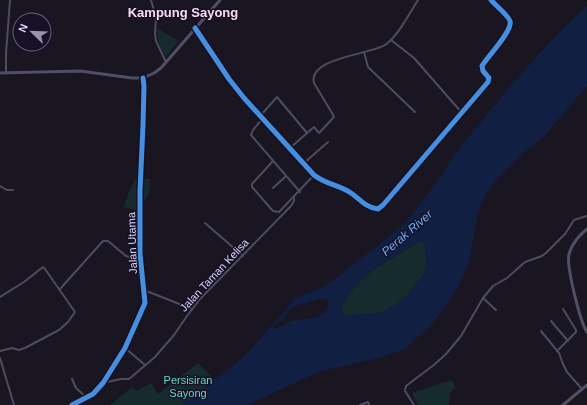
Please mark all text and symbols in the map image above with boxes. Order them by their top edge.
district label: Kampung Sayong [128,5,238,20]
north arrow [12,12,52,52]
text: N [16,22,30,34]
water label: Perak River [379,206,436,259]
street label: Jalan Utama [125,211,139,274]
street label: Jalan Taman Kelisa [177,235,251,314]
park label: Persisiran Sayong [164,374,212,399]

